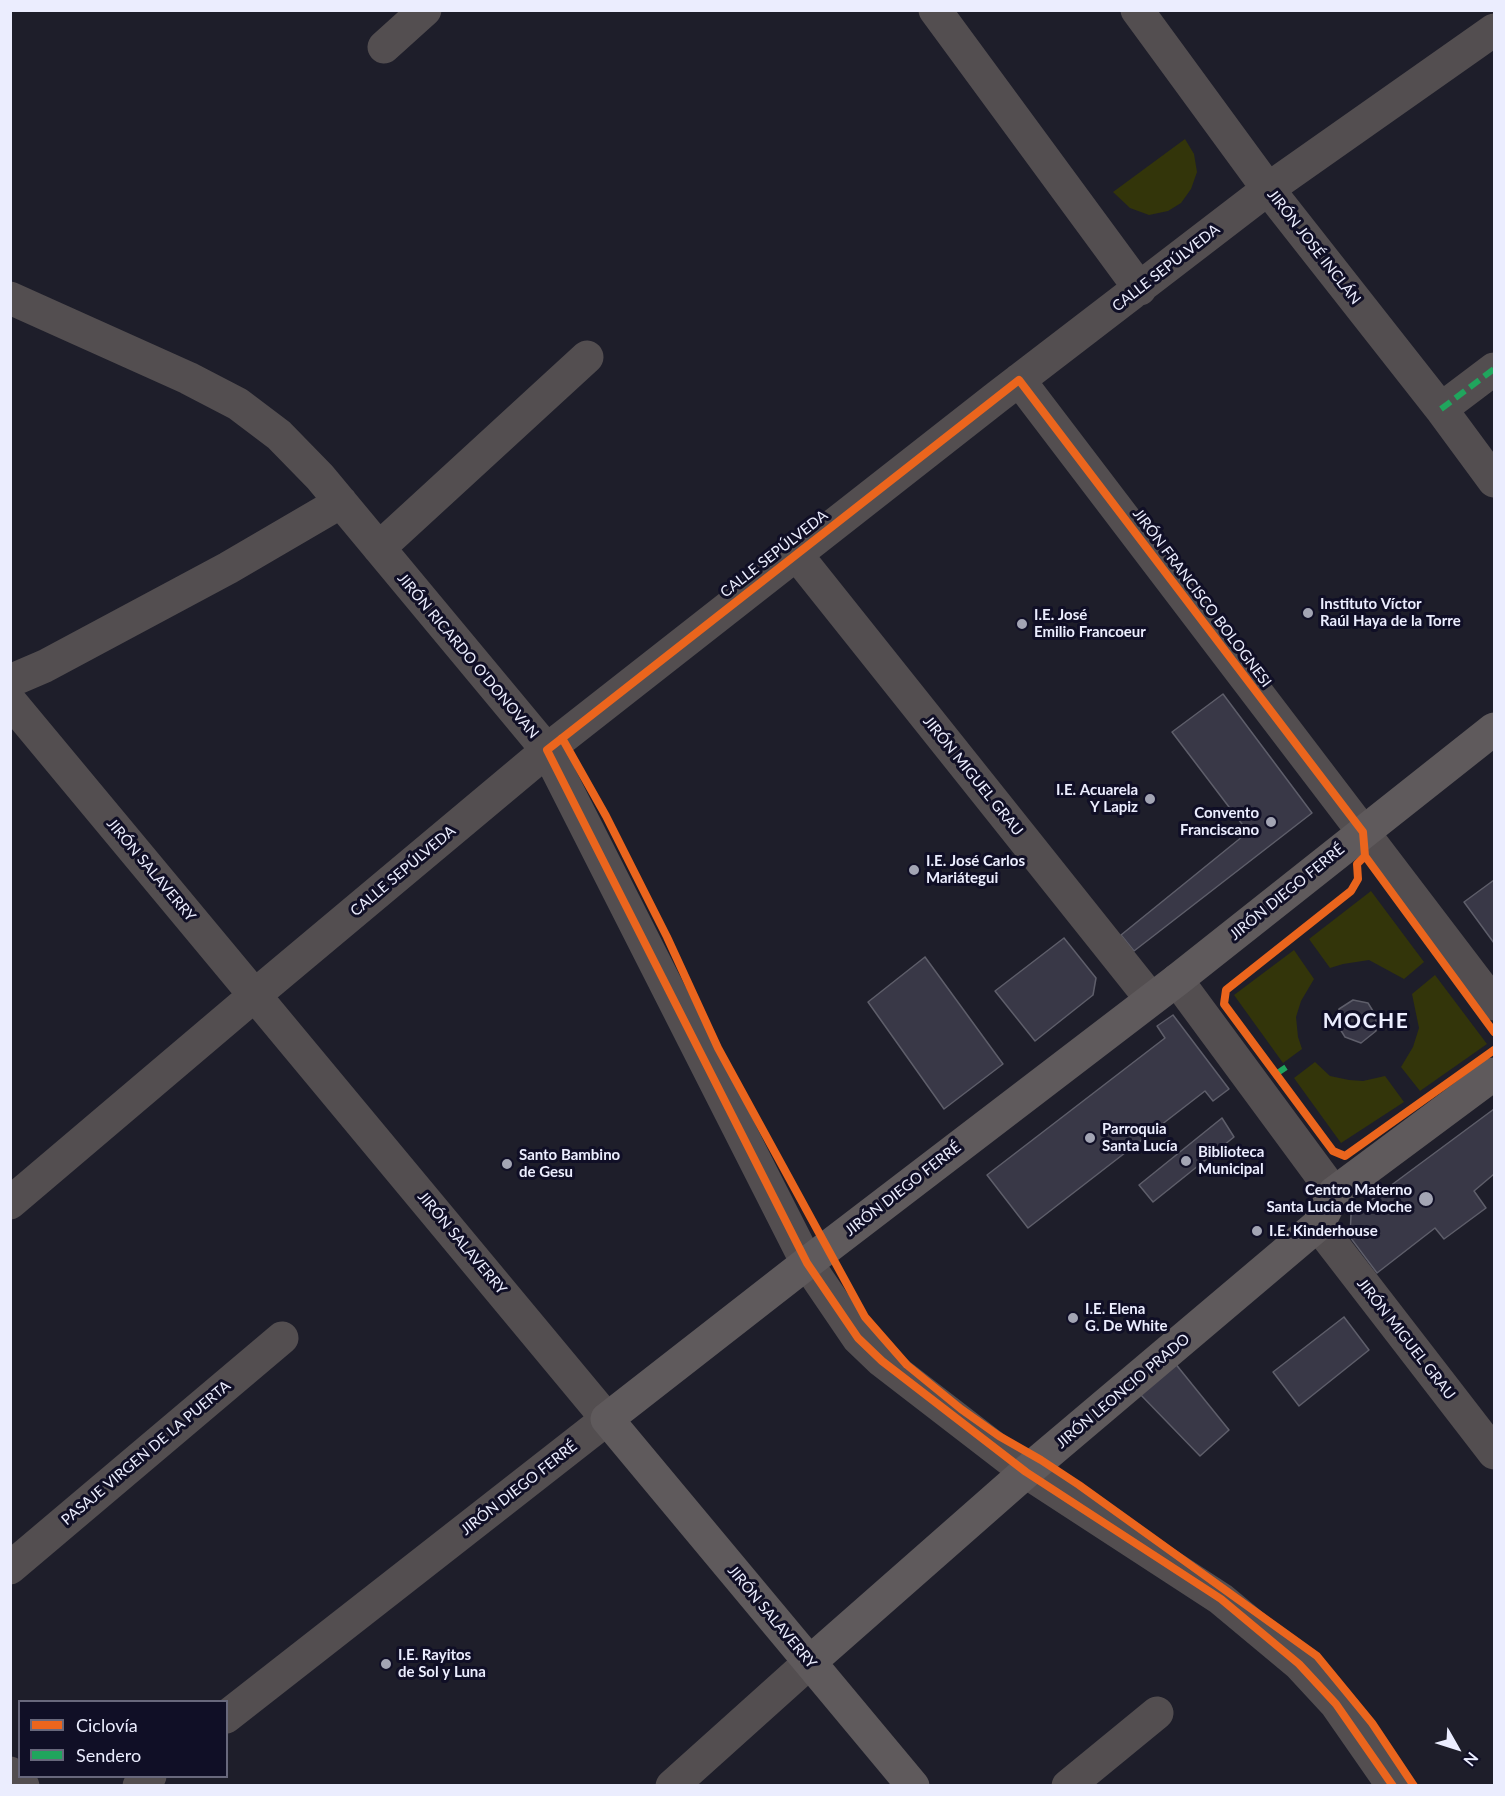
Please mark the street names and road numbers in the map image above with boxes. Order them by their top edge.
street label: JIRÓN JOSÉ INCLÁN [1263,186,1365,308]
street label: CALLE SEPÚLVEDA [1109,220,1223,316]
street label: JIRÓN FRANCISCO BOLOGNESI [1129,505,1275,691]
street label: CALLE SEPÚLVEDA [717,506,831,602]
street label: JIRÓN RICARDO O'DONOVAN [394,570,542,742]
street label: JIRÓN MIGUEL GRAU [919,713,1027,839]
street label: JIRÓN SALAVERRY [103,815,199,925]
street label: CALLE SEPÚLVEDA [347,822,459,920]
street label: JIRÓN DIEGO FERRÉ [1226,840,1348,944]
street label: JIRÓN DIEGO FERRÉ [841,1138,965,1240]
street label: JIRÓN SALAVERRY [414,1188,510,1298]
street label: JIRÓN MIGUEL GRAU [1353,1275,1459,1403]
street label: JIRÓN LEONCIO PRADO [1053,1330,1193,1452]
street label: PASAJE VIRGEN DE LA PUERTA [58,1377,234,1529]
street label: JIRÓN DIEGO FERRÉ [457,1437,581,1539]
street label: JIRÓN SALAVERRY [724,1562,820,1672]

